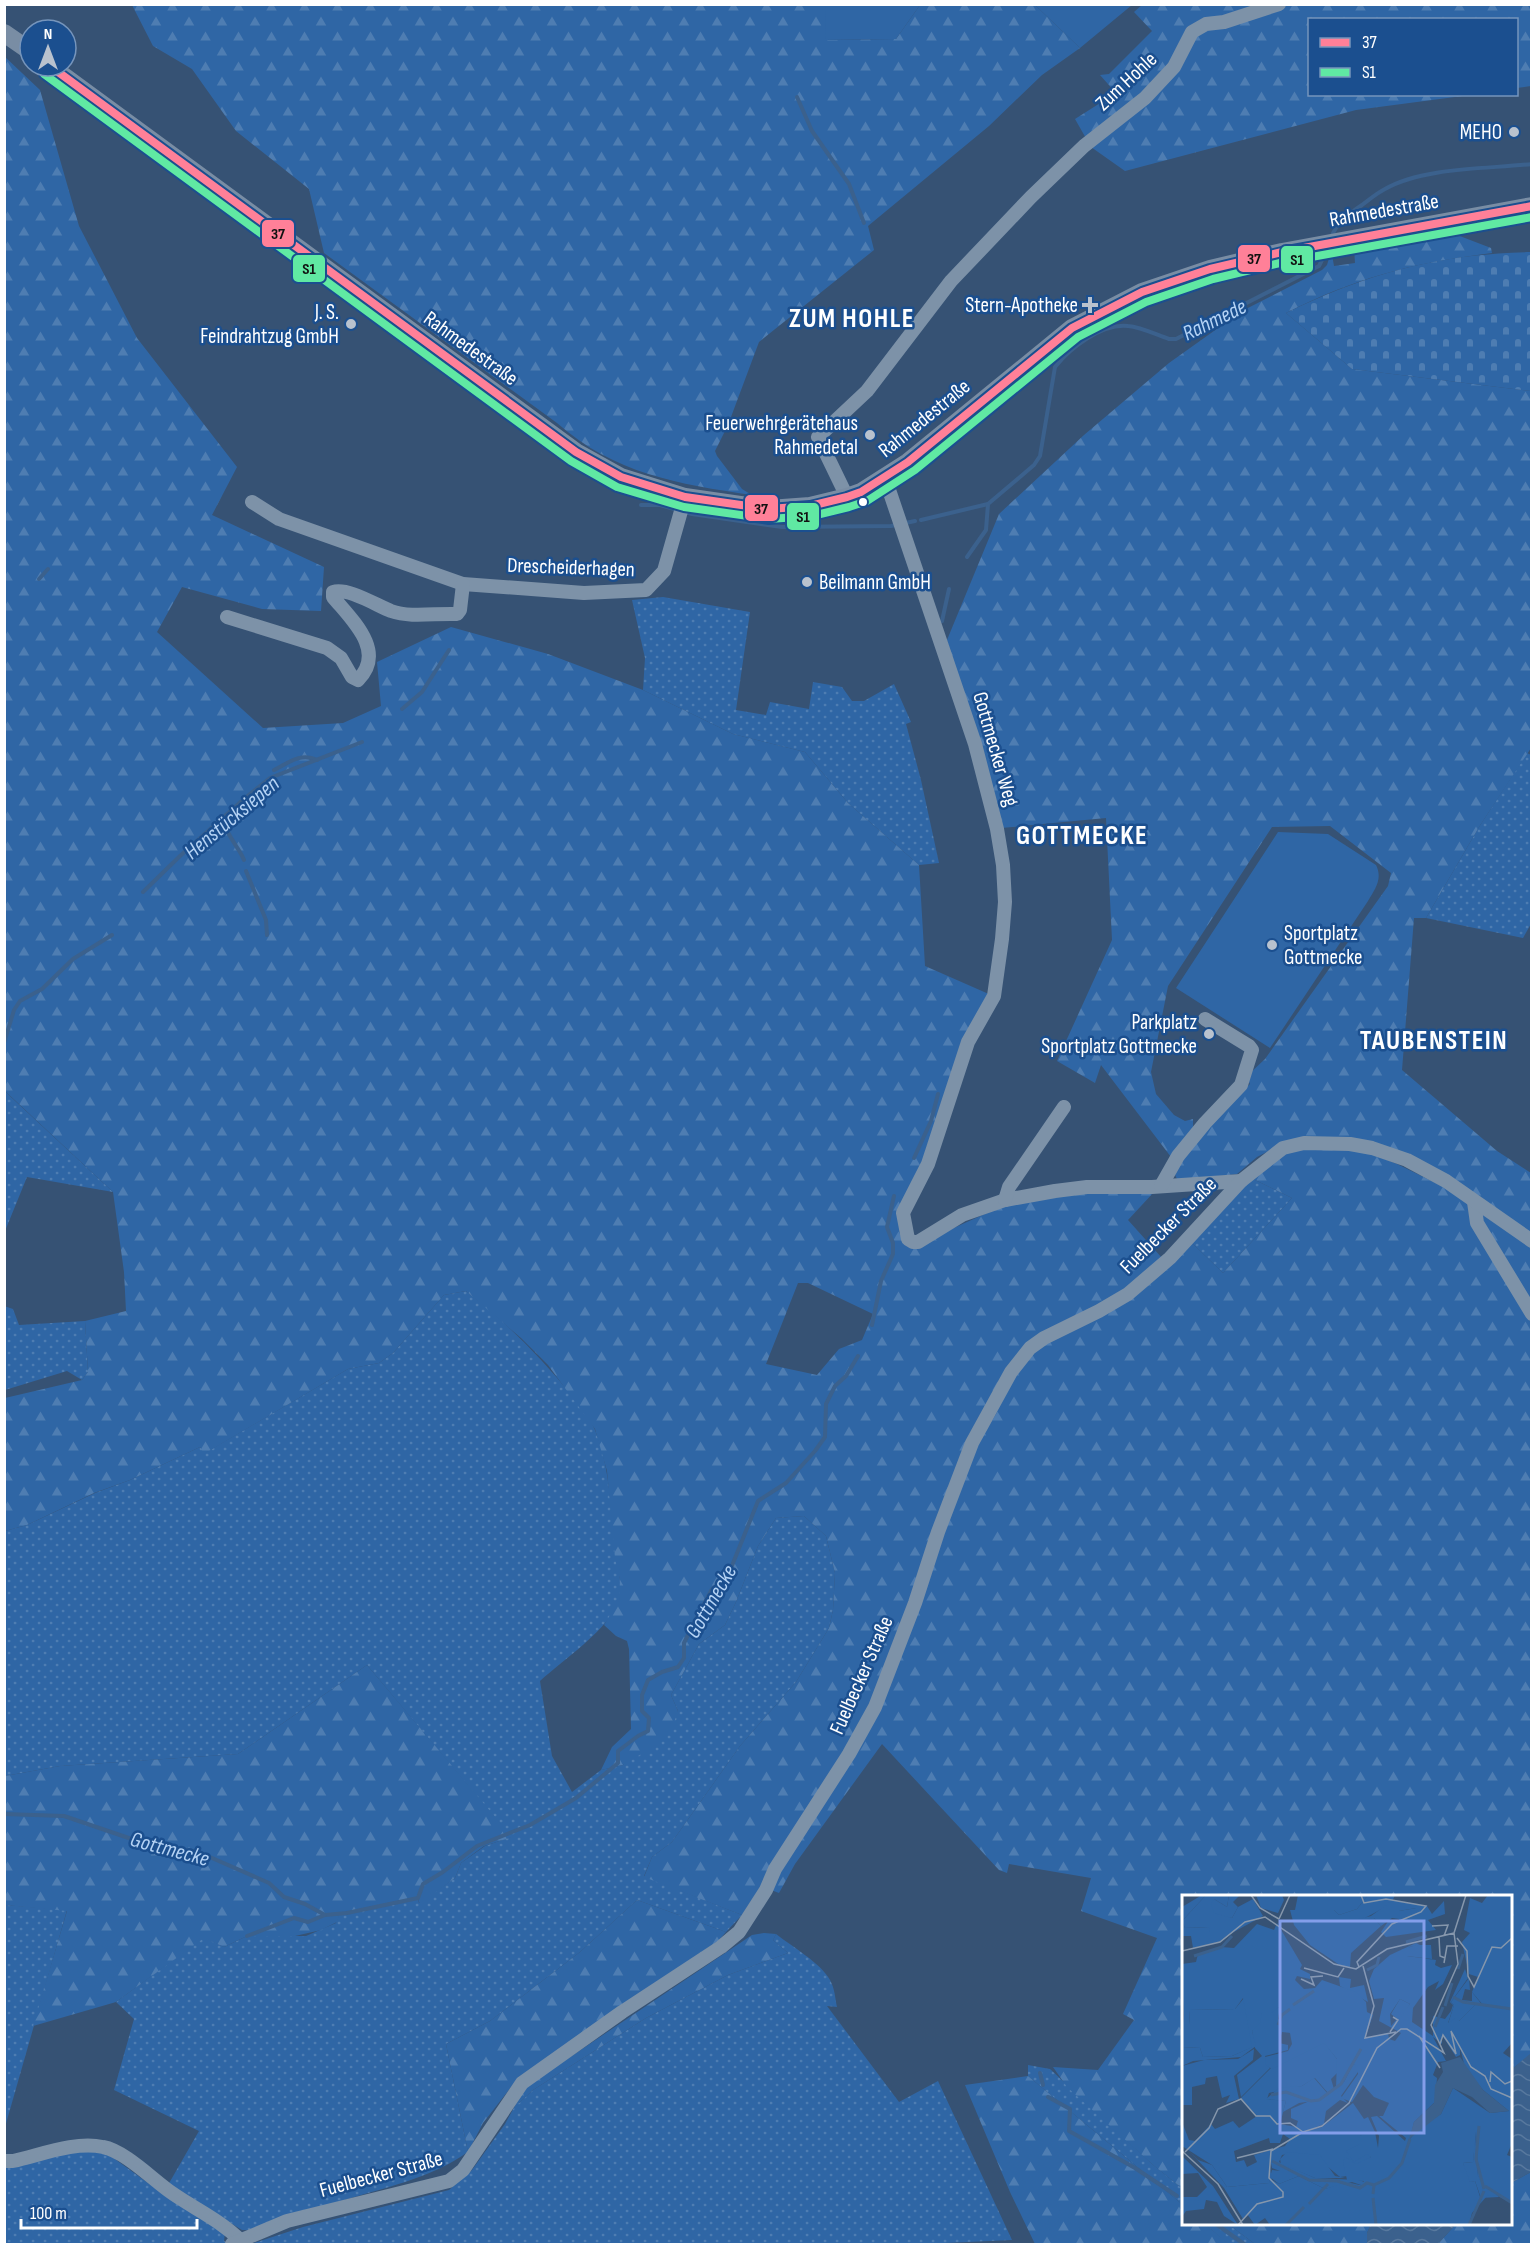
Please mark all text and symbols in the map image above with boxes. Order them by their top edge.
north arrow [18,18,78,78]
legend [1308,18,1518,96]
text: N [44,25,52,44]
text: 37 [1362,32,1378,53]
street label: Zum Hohle [1090,47,1162,116]
text: S1 [1362,62,1377,83]
place label: MEHO [1460,120,1502,145]
marker: MEHO [1507,125,1521,139]
street label: Rahmedestraße [1327,189,1441,232]
line badge: 37 [261,219,295,248]
text: 37 [271,225,285,244]
line badge: 37 [1237,244,1271,273]
line badge: S1 [1280,245,1314,274]
text: 37 [1247,250,1261,269]
text: S1 [1290,251,1304,270]
line badge: S1 [292,254,326,283]
text: S1 [302,260,316,279]
place label: Stern-Apotheke [965,293,1078,318]
water label: Rahmede [1178,293,1251,347]
marker: Stern-Apotheke [1083,298,1097,312]
place label: J. S. Feindrahtzug GmbH [200,300,339,349]
district label: ZUM HOHLE [789,303,915,335]
street label: Rahmedestraße [419,306,523,391]
marker: J. S. Feindrahtzug GmbH [344,317,358,331]
street label: Rahmedestraße [873,374,975,463]
place label: Feuerwehrgerätehaus Rahmedetal [705,411,858,460]
marker: Feuerwehrgerätehaus Rahmedetal [863,428,877,442]
line badge: 37 [744,494,779,522]
unlabelled marker [857,496,869,508]
text: 37 [754,500,768,519]
line badge: S1 [786,502,820,531]
text: S1 [796,508,810,527]
street label: Drescheiderhagen [507,553,635,582]
place label: Beilmann GmbH [819,570,931,595]
marker: Beilmann GmbH [800,575,814,589]
street label: Gottmecker Weg [967,689,1024,809]
water label: Henstücksiepen [179,771,285,866]
district label: GOTTMECKE [1016,820,1148,852]
place label: Sportplatz Gottmecke [1284,921,1362,970]
marker: Sportplatz Gottmecke [1265,938,1279,952]
place label: Parkplatz Sportplatz Gottmecke [1041,1010,1197,1059]
district label: TAUBENSTEIN [1360,1025,1508,1057]
marker: Parkplatz Sportplatz Gottmecke [1202,1027,1216,1041]
street label: Fuelbecker Straße [1115,1172,1222,1279]
water label: Gottmecke [680,1560,743,1643]
street label: Fuelbecker Straße [824,1612,899,1738]
water label: Gottmecke [127,1826,212,1873]
inset map [1182,1895,1512,2225]
street label: Fuelbecker Straße [317,2146,445,2203]
scale bar [21,2192,196,2230]
text: 100 m [30,2203,67,2224]

